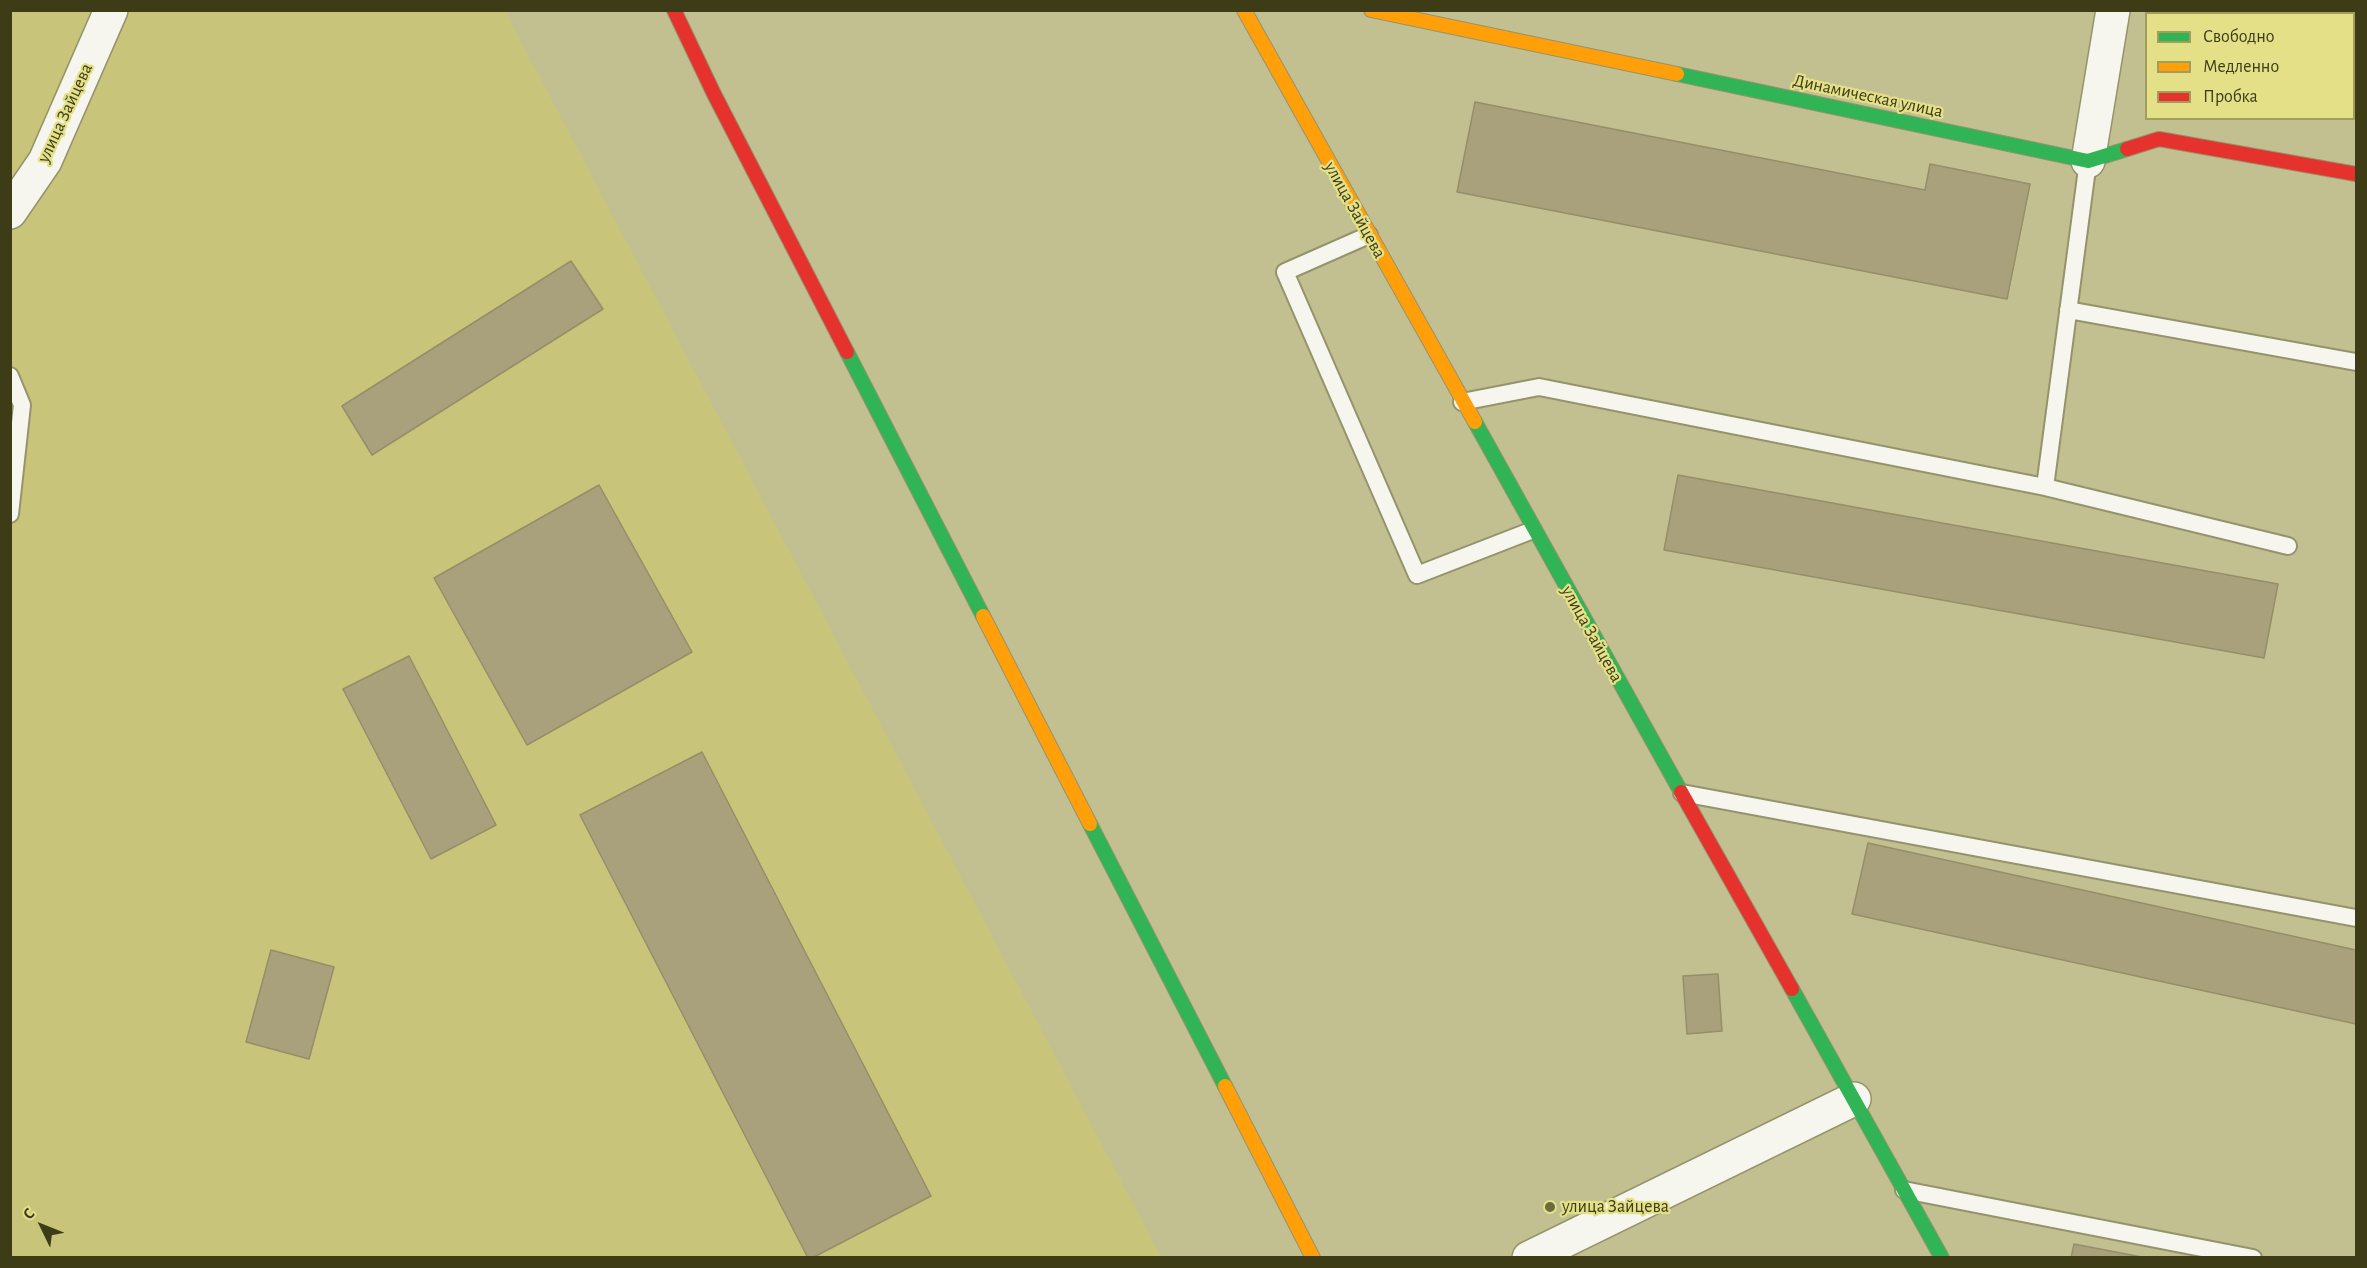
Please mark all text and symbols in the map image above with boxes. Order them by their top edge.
legend [2145,12,2355,120]
text: Свободно [2203,28,2275,46]
text: Медленно [2203,58,2279,76]
street label: улица Зайцева [33,60,97,166]
street label: Динамическая улица [1791,70,1945,122]
text: Пробка [2203,88,2258,106]
street label: улица Зайцева [1320,158,1390,262]
street label: улица Зайцева [1557,582,1627,686]
north arrow [12,1196,72,1256]
place label: улица Зайцева [1562,1196,1669,1218]
marker: улица Зайцева [1543,1200,1557,1214]
text: С [20,1205,38,1222]

